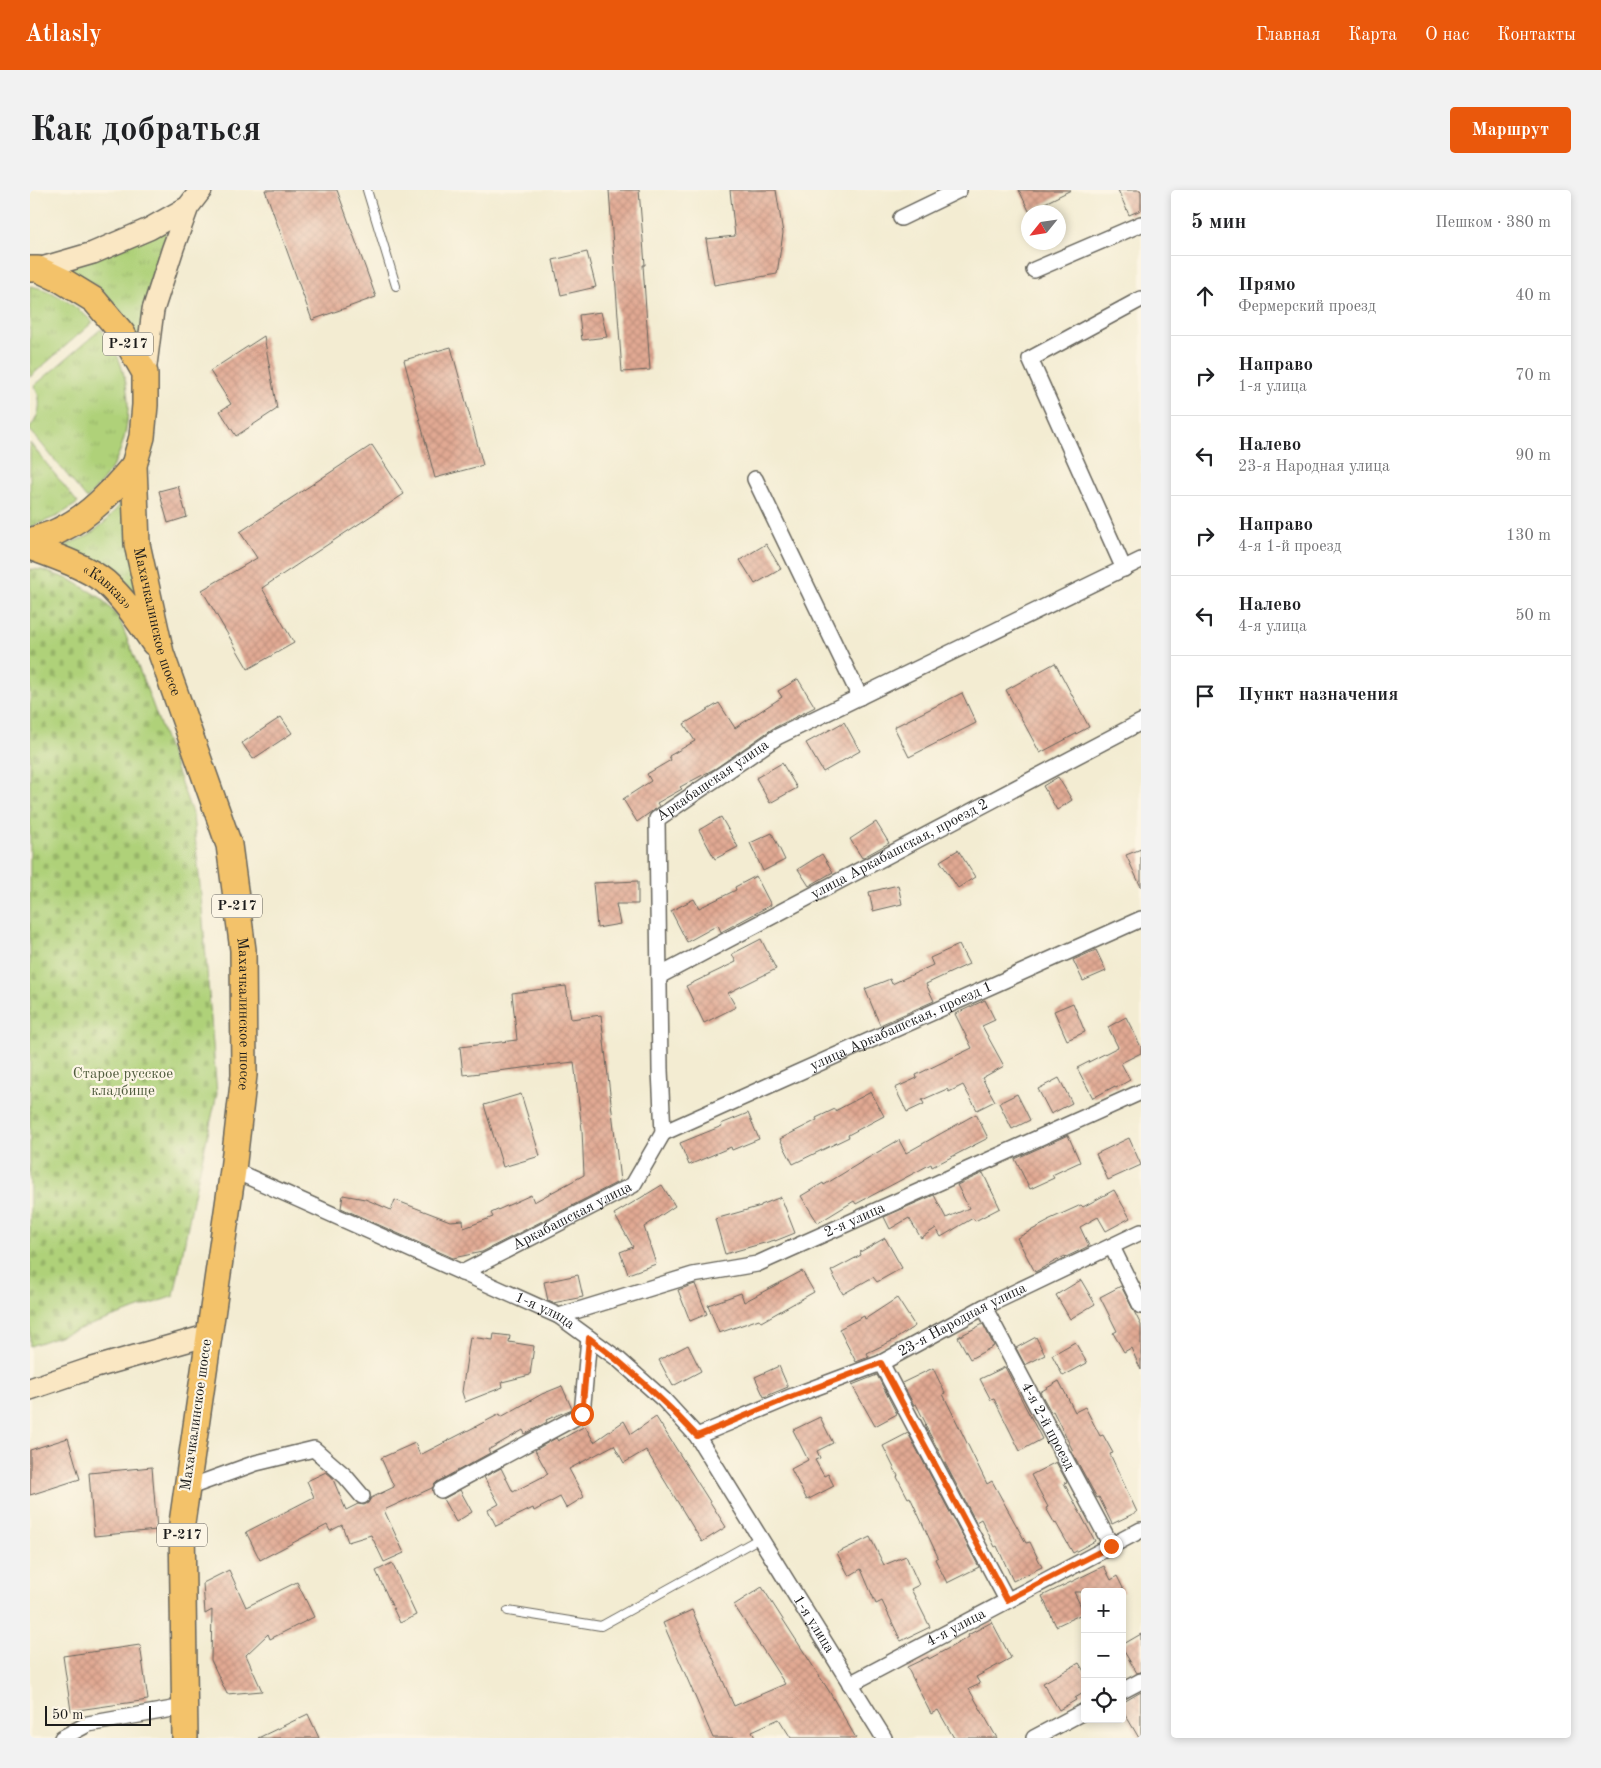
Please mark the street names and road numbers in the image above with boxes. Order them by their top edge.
road number: Р-217 [103,332,153,356]
street label: Махачкалинское шоссе [130,546,183,698]
street label: «Кавказ» [80,562,135,613]
street label: Аркабашская улица [654,737,772,824]
street label: улица Аркабашская, проезд 2 [809,796,991,902]
road number: Р-217 [212,894,262,918]
street label: Махачкалинское шоссе [234,937,252,1091]
street label: улица Аркабашская, проезд 1 [808,979,995,1074]
street label: Аркабашская улица [510,1179,635,1253]
street label: 2-я улица [822,1200,888,1240]
street label: 23-я Народная улица [896,1280,1029,1360]
street label: 1-я улица [513,1290,578,1333]
street label: Махачкалинское шоссе [179,1338,215,1492]
street label: 4-я 2-й проезд [1018,1380,1077,1473]
road number: Р-217 [157,1524,207,1546]
street label: 1-я улица [790,1593,837,1656]
street label: 4-я улица [924,1606,989,1650]

